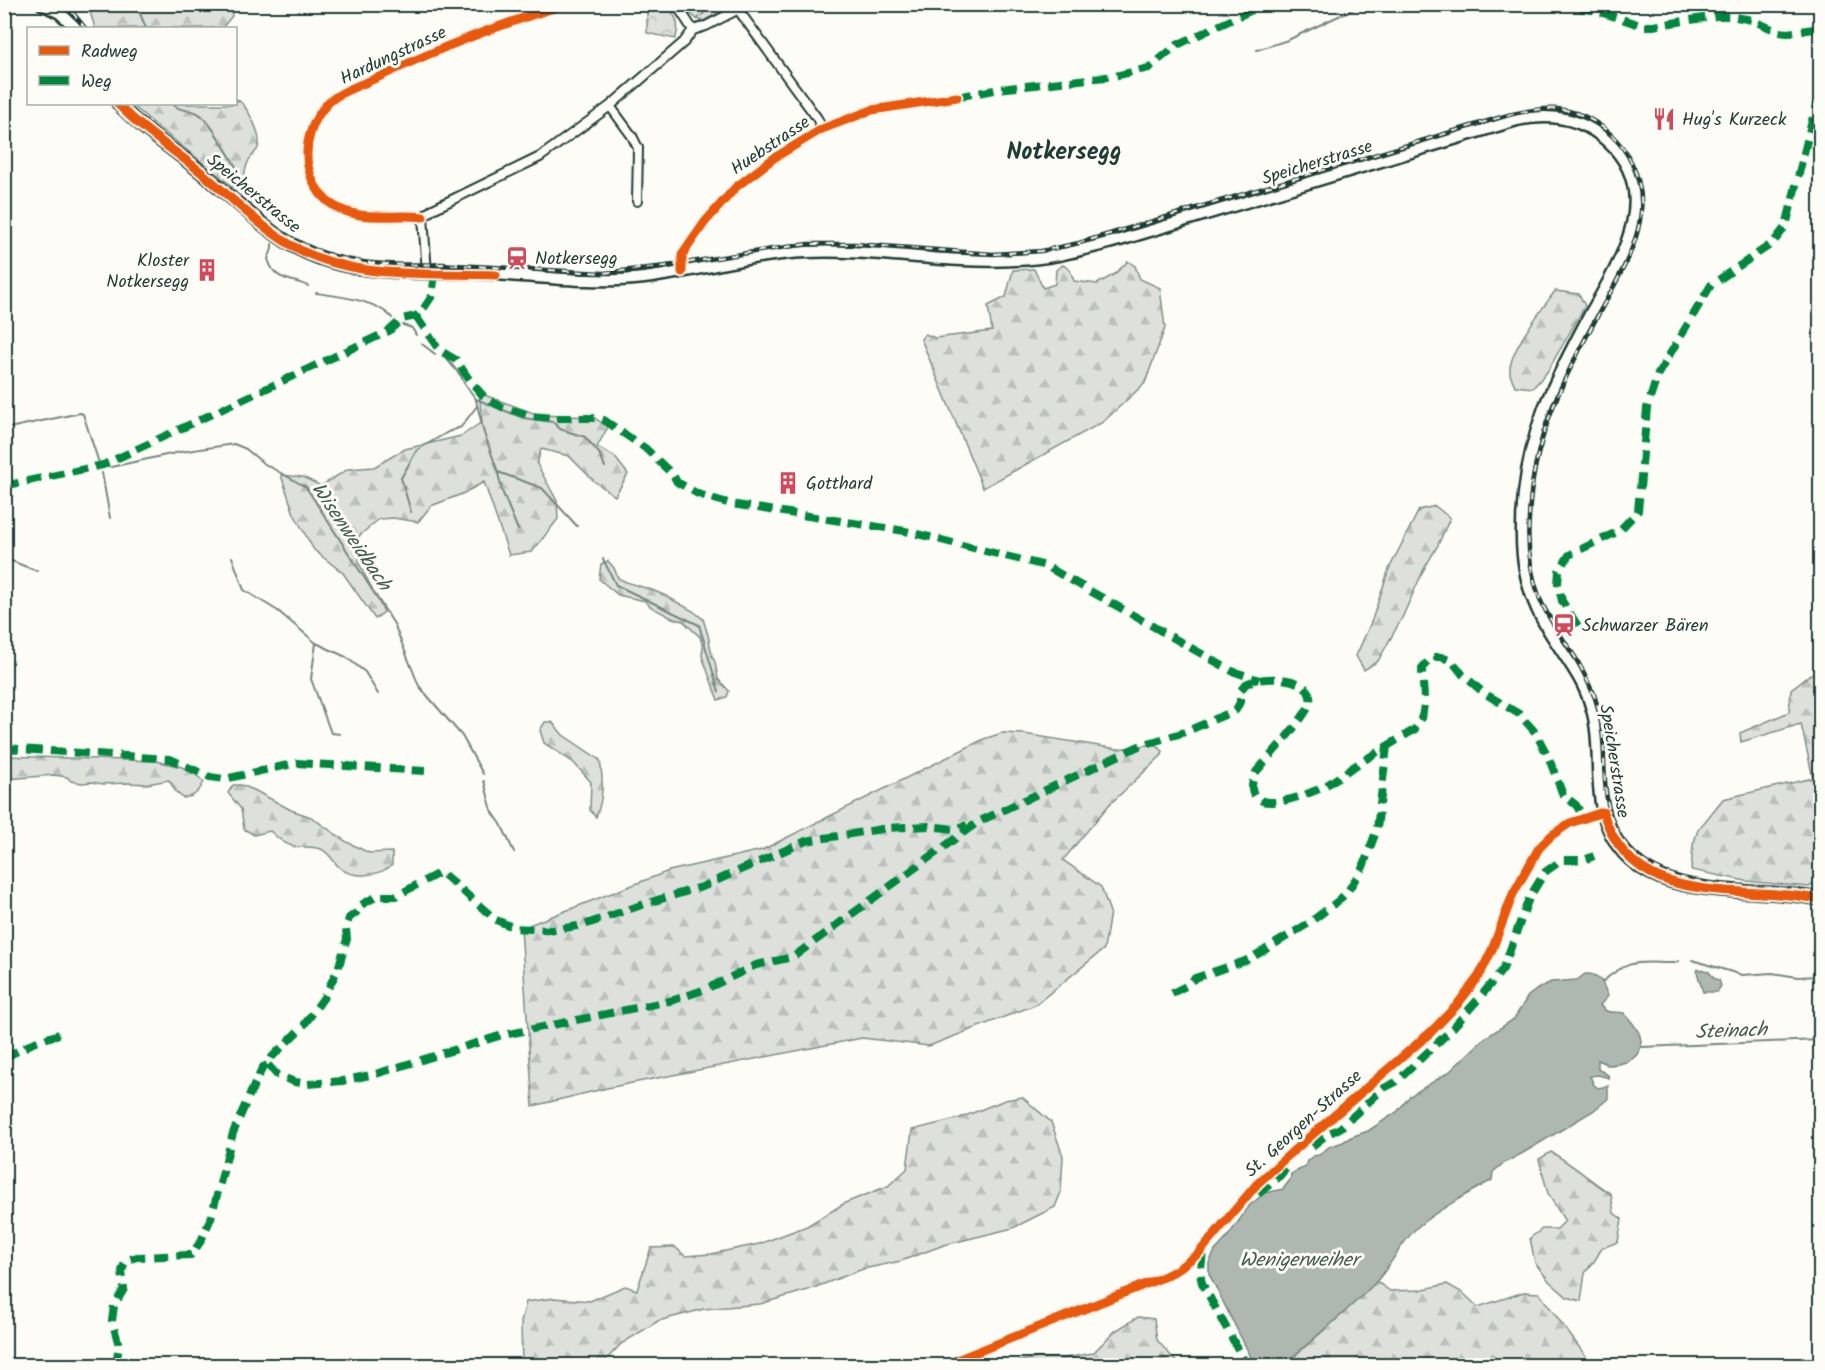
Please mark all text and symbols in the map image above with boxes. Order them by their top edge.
street label: Hardungstrasse [336,19,452,94]
legend [27,27,237,105]
text: Radweg [81,38,138,67]
text: Weg [81,68,112,97]
restaurant icon: Hug's Kurzeck [1651,106,1677,132]
place label: Hug's Kurzeck [1682,106,1787,135]
street label: Huebstrasse [725,109,817,184]
district label: Notkersegg [1006,133,1122,172]
street label: Speicherstrasse [1258,133,1377,194]
street label: Speicherstrasse [199,147,307,242]
station icon: Notkersegg [504,245,530,271]
place label: Notkersegg [535,245,618,274]
place label: Kloster Notkersegg [106,247,190,297]
building icon: Kloster Notkersegg [194,257,220,283]
building icon: Gotthard [775,470,801,496]
place label: Gotthard [806,470,873,499]
water label: Wisenweidbach [302,476,400,600]
station icon: Schwarzer Bären [1551,612,1577,638]
place label: Schwarzer Bären [1582,612,1709,641]
street label: Speicherstrasse [1590,702,1637,820]
water label: Steinach [1695,1015,1770,1049]
street label: St. Georgen-Strasse [1239,1063,1369,1185]
water label: Wenigerweiher [1240,1245,1363,1277]

